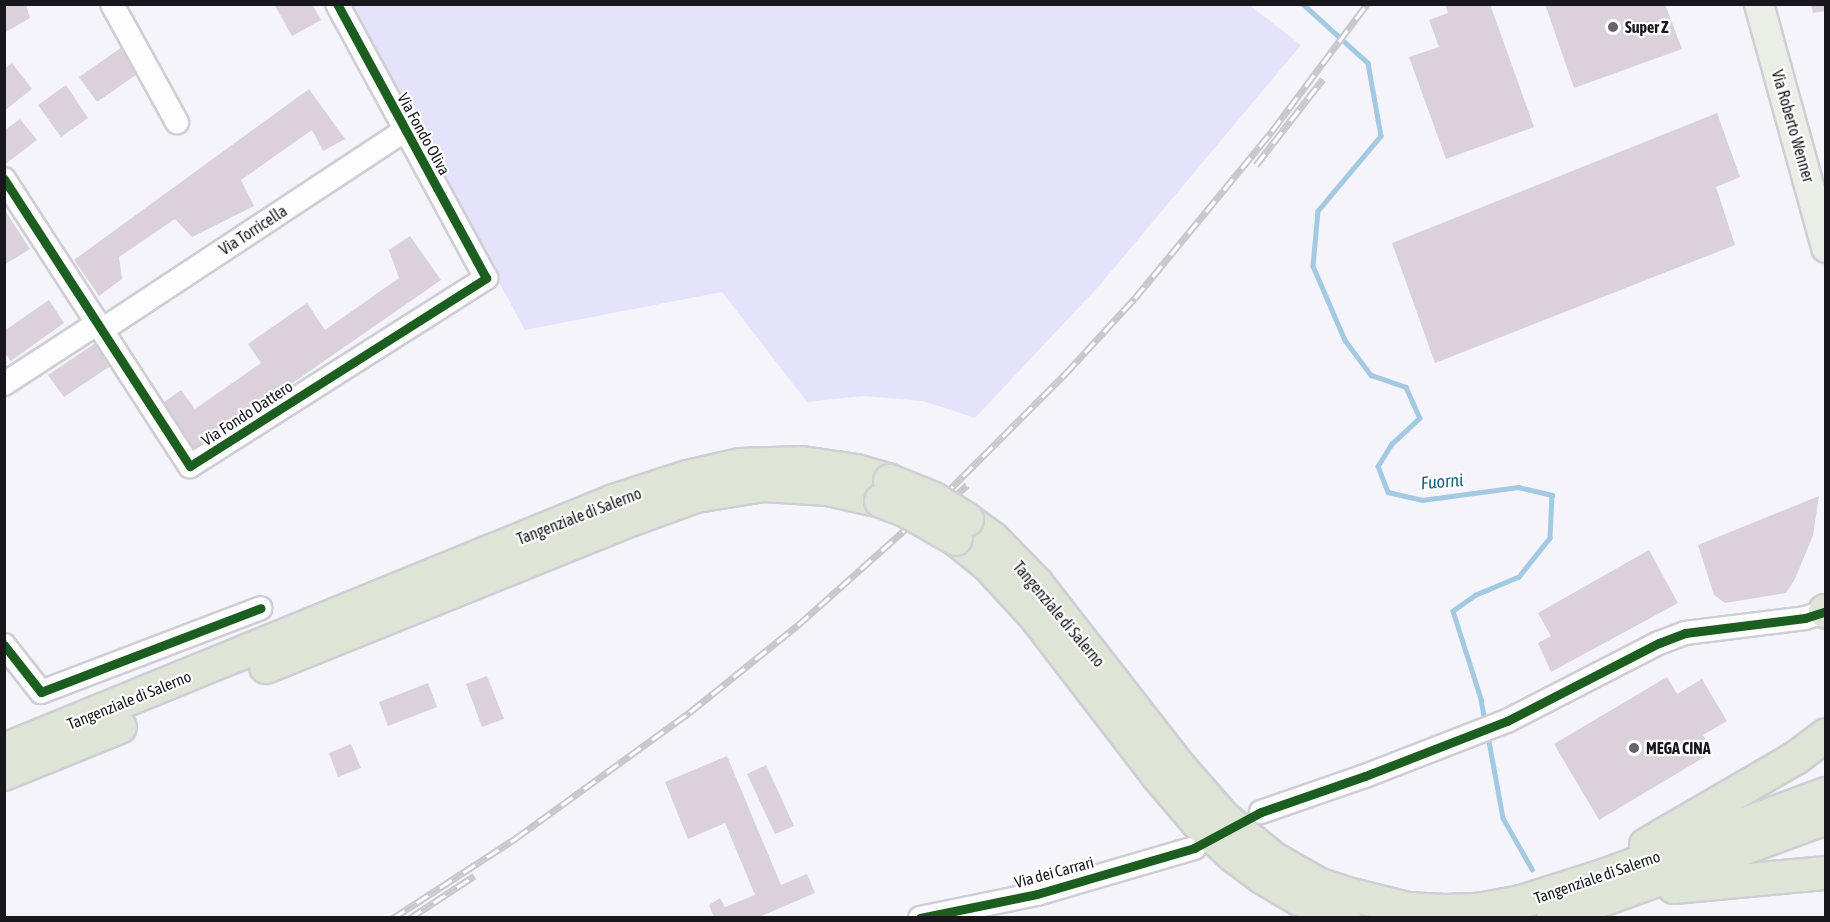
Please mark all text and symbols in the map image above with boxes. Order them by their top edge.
place label: Super Z [1625,17,1668,37]
marker: Super Z [1606,20,1620,34]
street label: Via Roberto Wenner [1768,68,1818,184]
street label: Via Fondo Oliva [394,90,454,178]
street label: Via Torricella [215,201,291,259]
street label: Via Fondo Dattero [198,376,296,450]
water label: Fuorni [1420,469,1464,495]
street label: Tangenziale di Salerno [514,483,644,549]
street label: Tangenziale di Salerno [1009,557,1109,671]
street label: Tangenziale di Salerno [64,666,194,734]
place label: MEGA CINA [1646,738,1711,758]
marker: MEGA CINA [1627,741,1641,755]
street label: Tangenziale di Salerno [1531,846,1663,908]
street label: Via dei Carrari [1012,852,1096,892]

